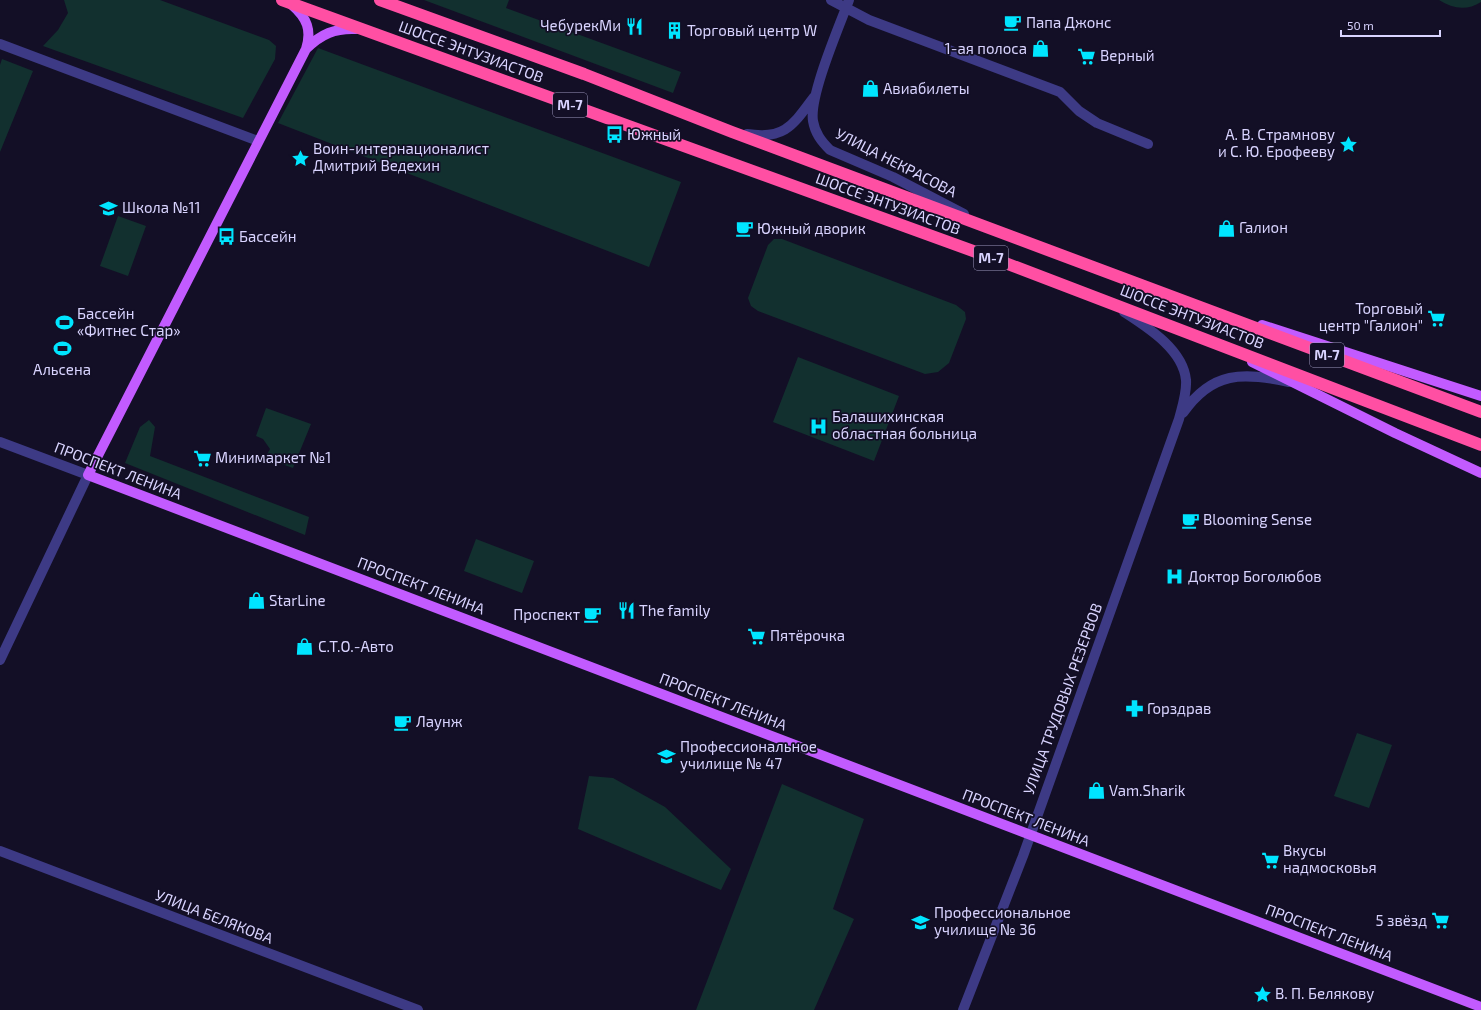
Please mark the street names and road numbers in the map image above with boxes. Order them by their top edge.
street label: ШОССЕ ЭНТУЗИАСТОВ [397,16,546,86]
road number: М-7 [553,93,587,117]
street label: УЛИЦА НЕКРАСОВА [833,124,961,201]
street label: ШОССЕ ЭНТУЗИАСТОВ [814,168,963,238]
road number: М-7 [974,246,1008,270]
street label: ШОССЕ ЭНТУЗИАСТОВ [1118,280,1267,352]
road number: М-7 [1310,343,1344,367]
street label: ПРОСПЕКТ ЛЕНИНА [52,437,185,503]
street label: ПРОСПЕКТ ЛЕНИНА [355,552,488,618]
street label: УЛИЦА ТРУДОВЫХ РЕЗЕРВОВ [1019,600,1105,797]
street label: ПРОСПЕКТ ЛЕНИНА [657,668,790,734]
street label: ПРОСПЕКТ ЛЕНИНА [960,784,1093,850]
street label: УЛИЦА БЕЛЯКОВА [153,885,276,947]
street label: ПРОСПЕКТ ЛЕНИНА [1263,899,1396,965]

